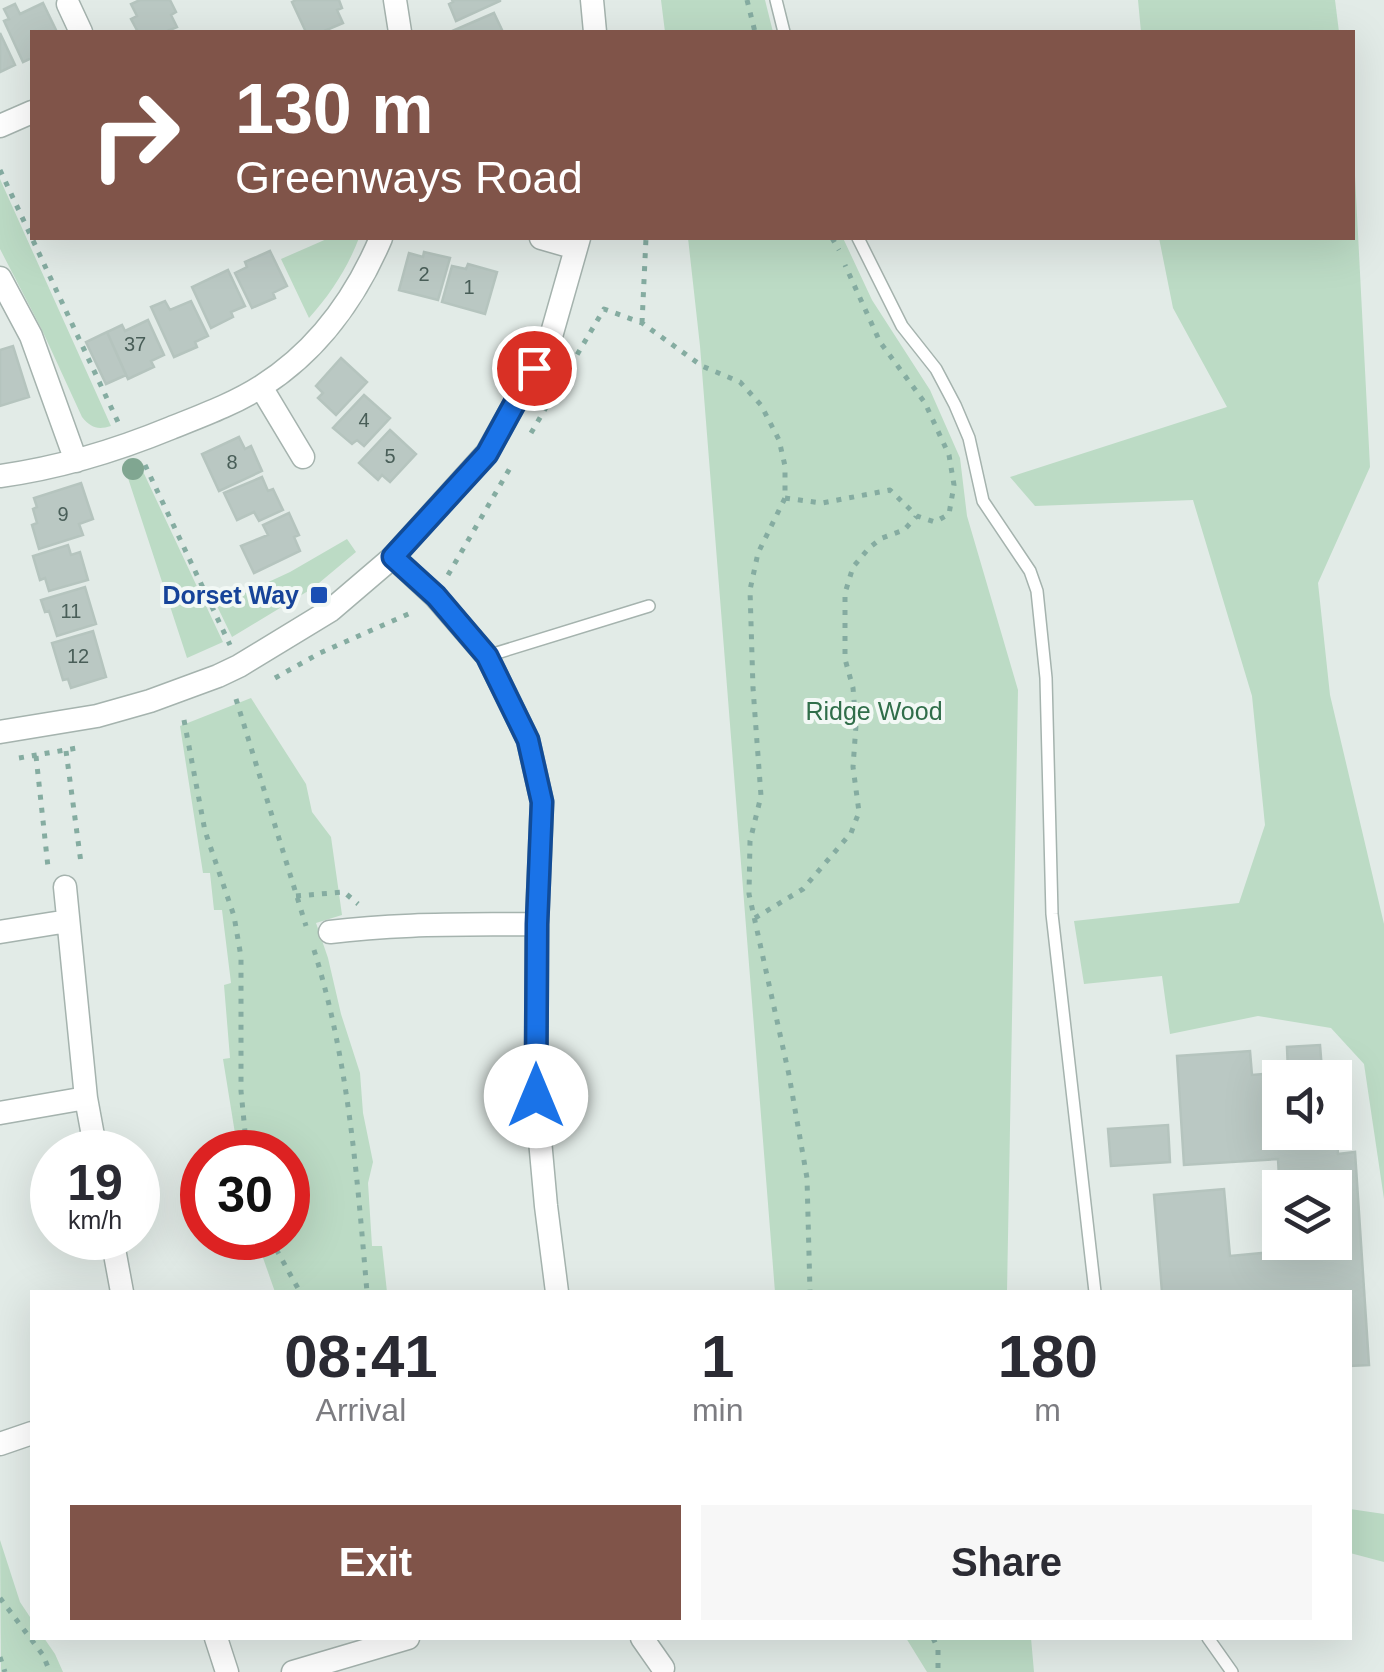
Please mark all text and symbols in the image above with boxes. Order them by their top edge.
icon: right [70,70,200,200]
text: 130 m [235,70,433,148]
text: Greenways Road [235,152,583,203]
house number: 2 [418,263,430,285]
house number: 1 [463,276,475,298]
pin [492,326,577,411]
house number: 37 [124,333,146,355]
icon: arrive [507,341,562,396]
house number: 4 [358,409,370,431]
house number: 5 [384,445,396,467]
house number: 8 [226,451,238,473]
house number: 9 [57,503,69,525]
place label: Dorset Way [162,581,299,609]
marker: Dorset Way [308,584,330,606]
house number: 11 [61,600,81,622]
house number: 12 [67,645,89,667]
park label: Ridge Wood [805,697,943,725]
position arrow [484,1044,588,1148]
map controls [1262,1060,1352,1260]
button: sound [1262,1060,1352,1150]
speed limit sign: 30 [180,1130,310,1260]
text: 19 [67,1155,123,1211]
button: layers [1262,1170,1352,1260]
text: km/h [68,1206,122,1234]
text: 08:41 [284,1323,438,1390]
text: 1 [701,1323,734,1390]
text: 180 [998,1323,1098,1390]
text: Arrival [316,1392,406,1428]
text: min [692,1392,743,1428]
text: m [1034,1392,1061,1428]
button: Exit [70,1505,681,1620]
button: Share [701,1505,1312,1620]

